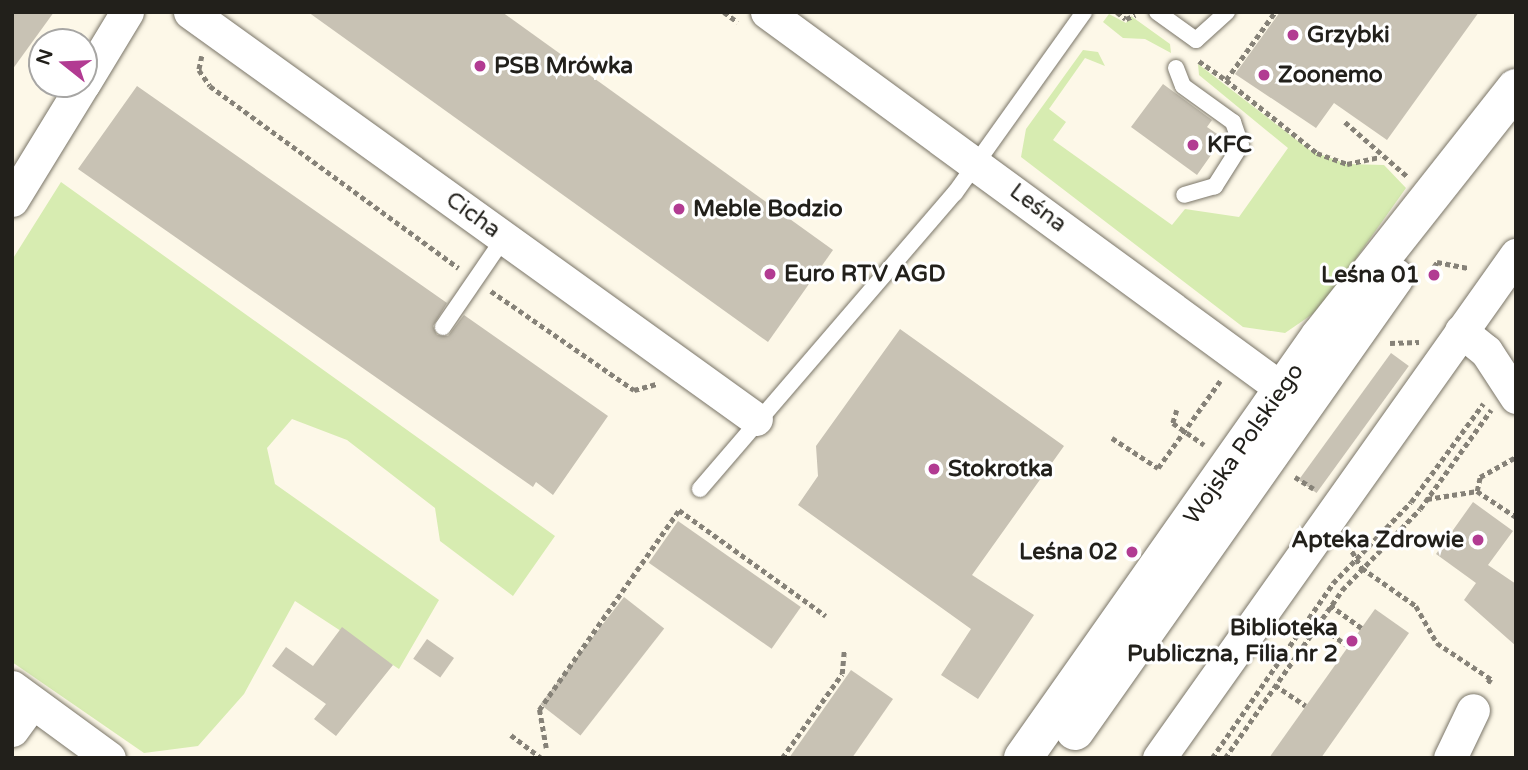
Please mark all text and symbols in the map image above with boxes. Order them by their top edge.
place label: Grzybki [1307,21,1390,49]
marker: Grzybki [1285,27,1301,43]
north arrow [28,28,98,98]
text: N [32,46,58,68]
place label: PSB Mrówka [494,52,633,80]
marker: PSB Mrówka [472,58,488,74]
place label: Zoonemo [1278,61,1383,89]
marker: Zoonemo [1256,67,1272,83]
place label: KFC [1207,131,1252,159]
marker: KFC [1185,137,1201,153]
street label: Leśna [1004,178,1072,238]
street label: Cicha [440,186,506,244]
place label: Meble Bodzio [693,195,843,223]
marker: Meble Bodzio [671,201,687,217]
place label: Euro RTV AGD [784,260,946,288]
place label: Leśna 01 [1321,261,1420,289]
marker: Euro RTV AGD [762,266,778,282]
marker: Leśna 01 [1426,267,1442,283]
street label: Wojska Polskiego [1178,358,1310,530]
place label: Stokrotka [948,455,1053,483]
marker: Stokrotka [926,461,942,477]
place label: Apteka Zdrowie [1291,526,1464,554]
marker: Apteka Zdrowie [1470,532,1486,548]
place label: Leśna 02 [1019,538,1118,566]
marker: Leśna 02 [1124,544,1140,560]
place label: Biblioteka Publiczna, Filia nr 2 [1127,614,1338,668]
marker: Biblioteka Publiczna, Filia nr 2 [1344,633,1360,649]

